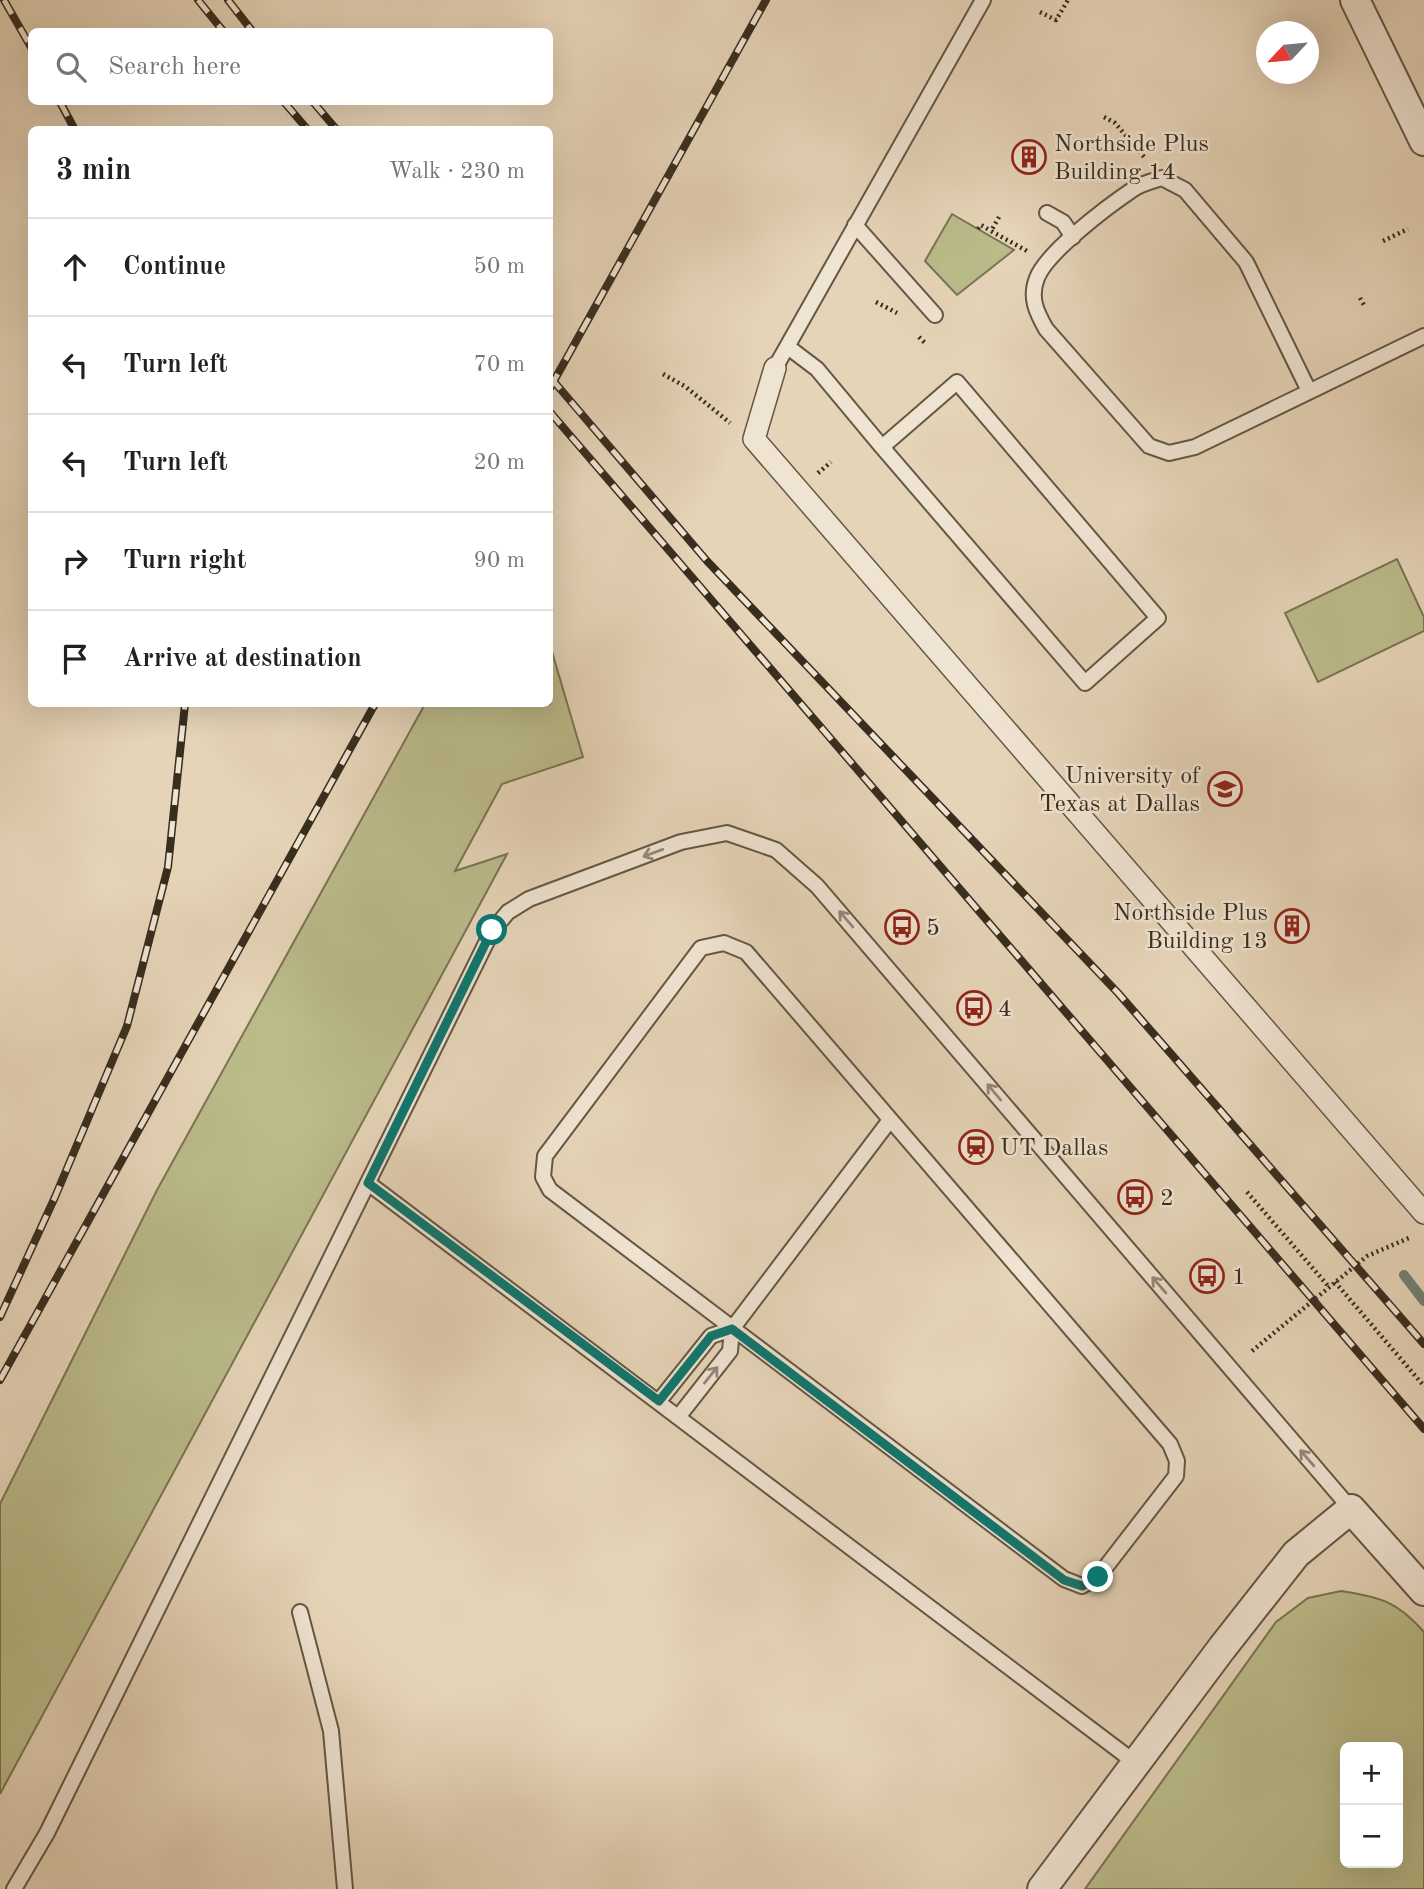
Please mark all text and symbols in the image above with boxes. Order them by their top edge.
north arrow [1256,21,1319,84]
search box [28,28,553,105]
icon: search [52,48,90,86]
text: Search here [108,54,241,80]
place label: Northside Plus Building 14 [1054,133,1209,185]
building icon: Northside Plus Building 14 [1010,138,1048,176]
text: 3 min [56,156,131,186]
text: Walk · 230 m [389,160,525,183]
icon: ahead [56,248,94,286]
text: Continue [123,254,226,280]
text: 50 m [474,255,525,278]
icon: left [56,346,94,384]
text: Turn left [123,352,228,378]
text: 70 m [474,353,525,376]
icon: left [56,444,94,482]
text: Turn left [123,450,228,476]
text: 20 m [474,451,525,474]
icon: right [56,542,94,580]
text: Turn right [123,548,246,574]
text: 90 m [474,549,525,572]
icon: arrive [56,640,94,678]
text: Arrive at destination [123,646,362,672]
place label: University of Texas at Dallas [1039,765,1201,817]
school or university icon: University of Texas at Dallas [1206,770,1244,808]
one-way arrow [643,847,665,860]
place label: Northside Plus Building 13 [1113,902,1268,954]
building icon: Northside Plus Building 13 [1273,907,1311,945]
bus stop icon: 5 [883,908,921,946]
one-way arrow [838,911,854,929]
route start [476,914,507,945]
place label: 5 [926,917,940,941]
bus stop icon: 4 [955,989,993,1027]
place label: 4 [998,998,1012,1022]
one-way arrow [986,1083,1002,1101]
station icon: UT Dallas [957,1128,995,1166]
place label: UT Dallas [1000,1137,1108,1161]
bus stop icon: 2 [1116,1178,1154,1216]
place label: 2 [1160,1187,1174,1211]
bus stop icon: 1 [1188,1257,1226,1295]
place label: 1 [1232,1266,1246,1290]
one-way arrow [1151,1276,1167,1294]
one-way arrow [703,1366,719,1384]
one-way arrow [1299,1449,1315,1467]
route end [1082,1561,1113,1592]
map controls [1340,1742,1403,1868]
button: + [1340,1742,1403,1805]
button: − [1340,1805,1403,1868]

